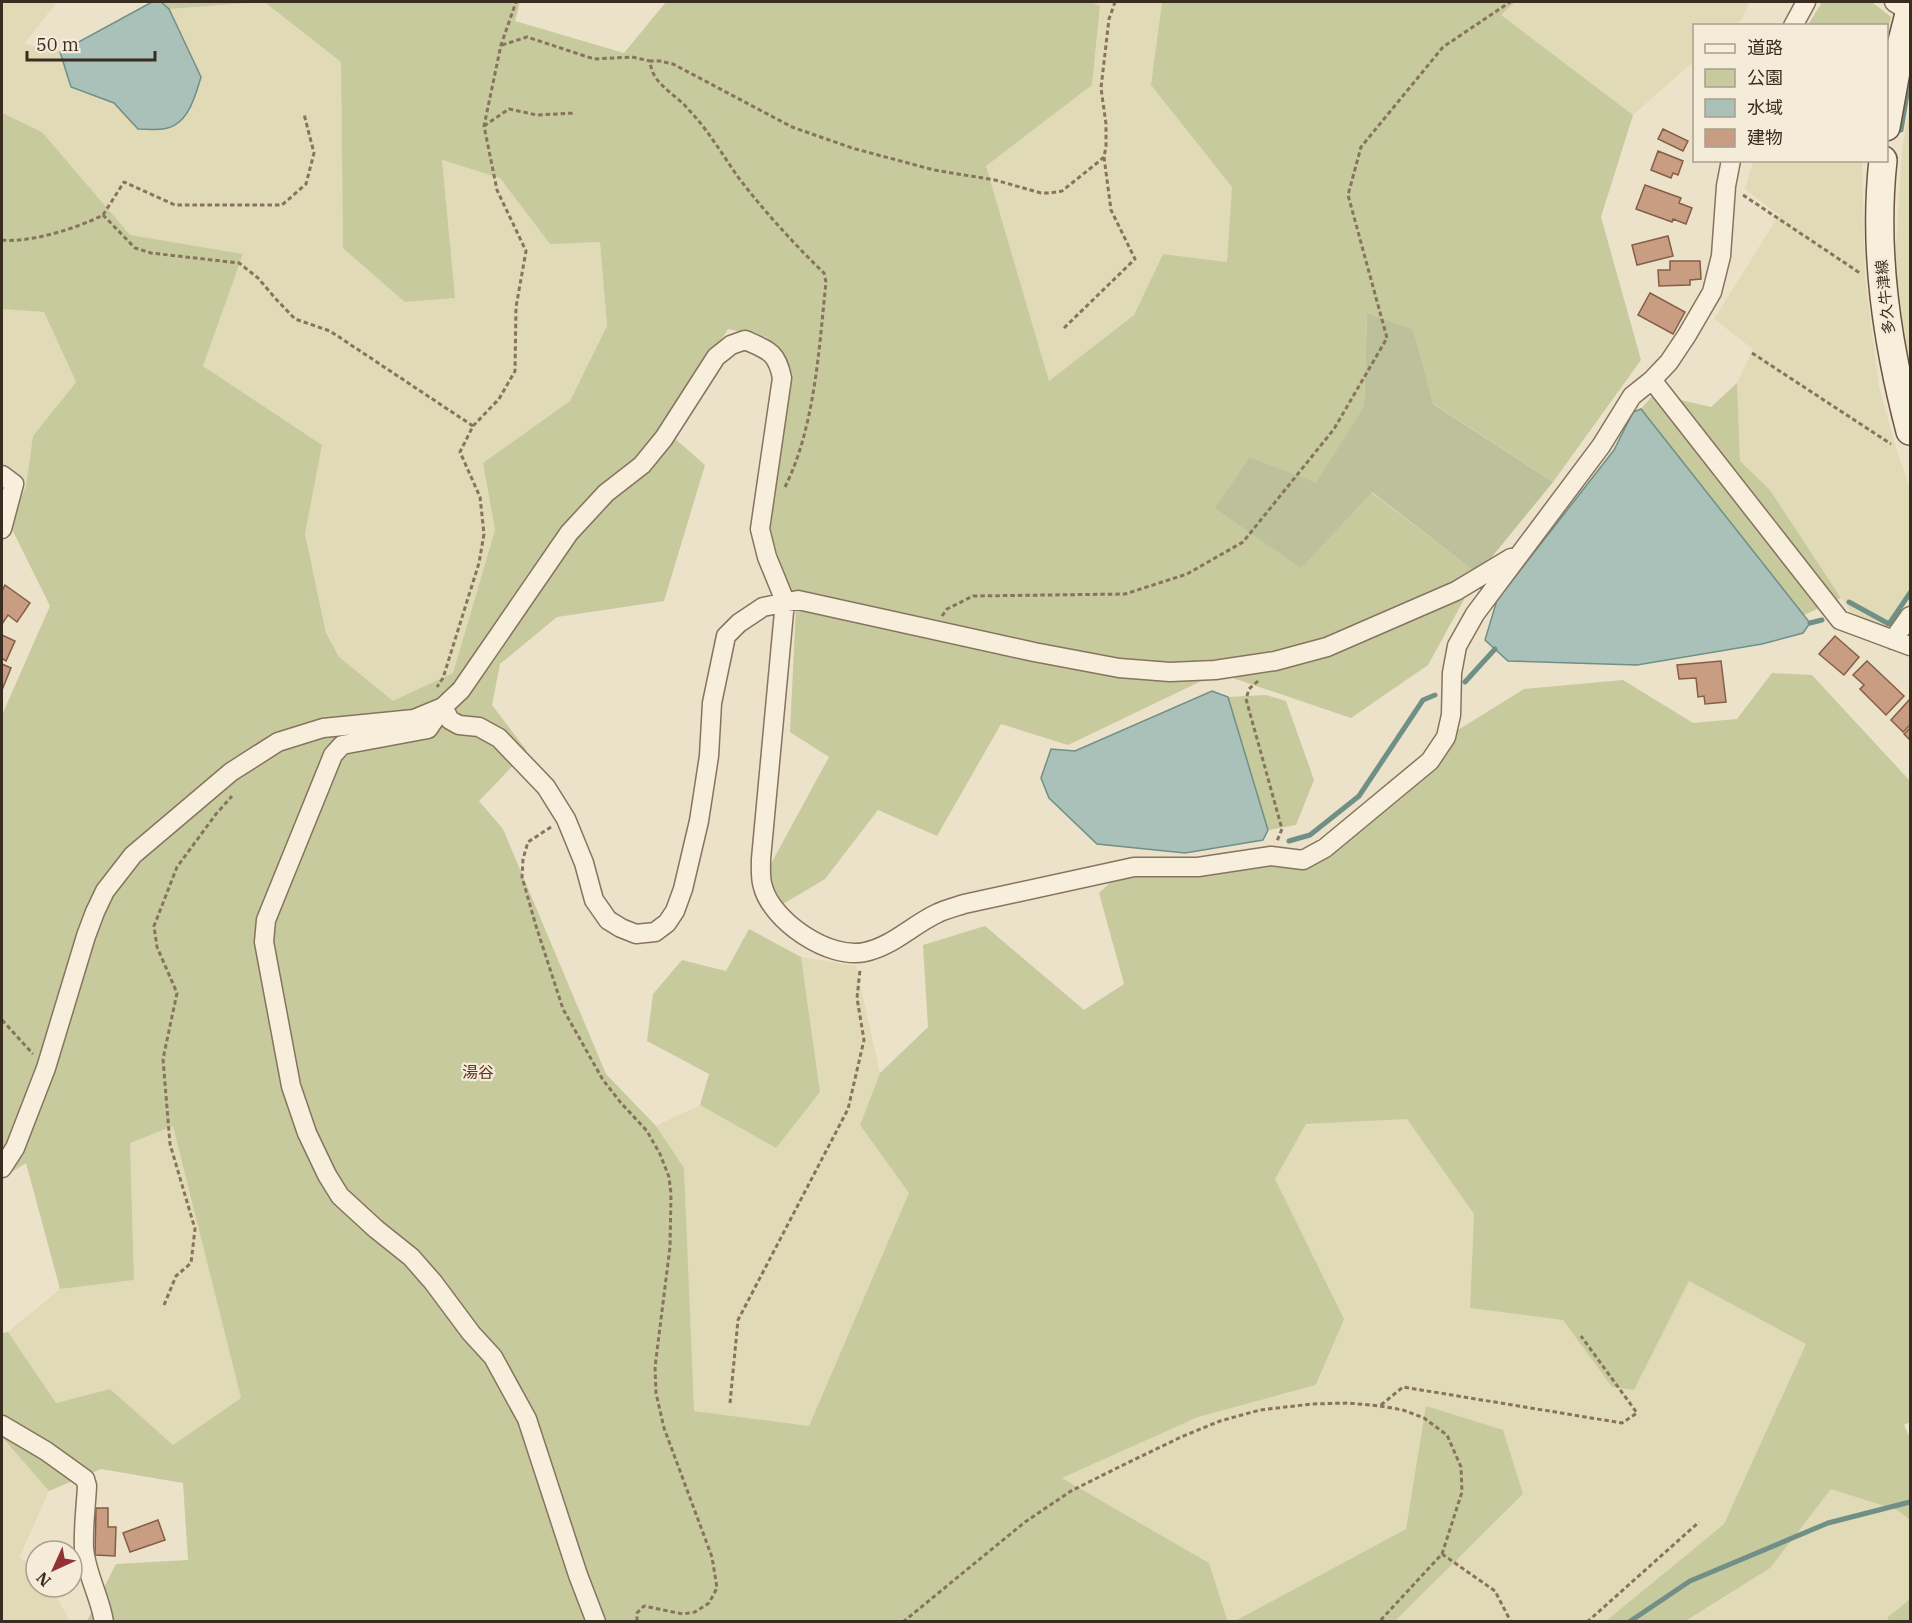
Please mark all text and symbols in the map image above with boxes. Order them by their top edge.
scale bar [27,24,154,62]
legend [1693,24,1888,162]
text: 50 m [36,33,79,56]
text: 道路 [1747,36,1783,59]
text: 公園 [1747,66,1783,89]
text: 水域 [1747,96,1783,119]
text: 建物 [1747,126,1783,149]
street label: 多久牛津線 [1872,259,1898,335]
district label: 湯谷 [462,1062,494,1082]
north arrow [24,1539,84,1599]
text: N [32,1568,55,1591]

